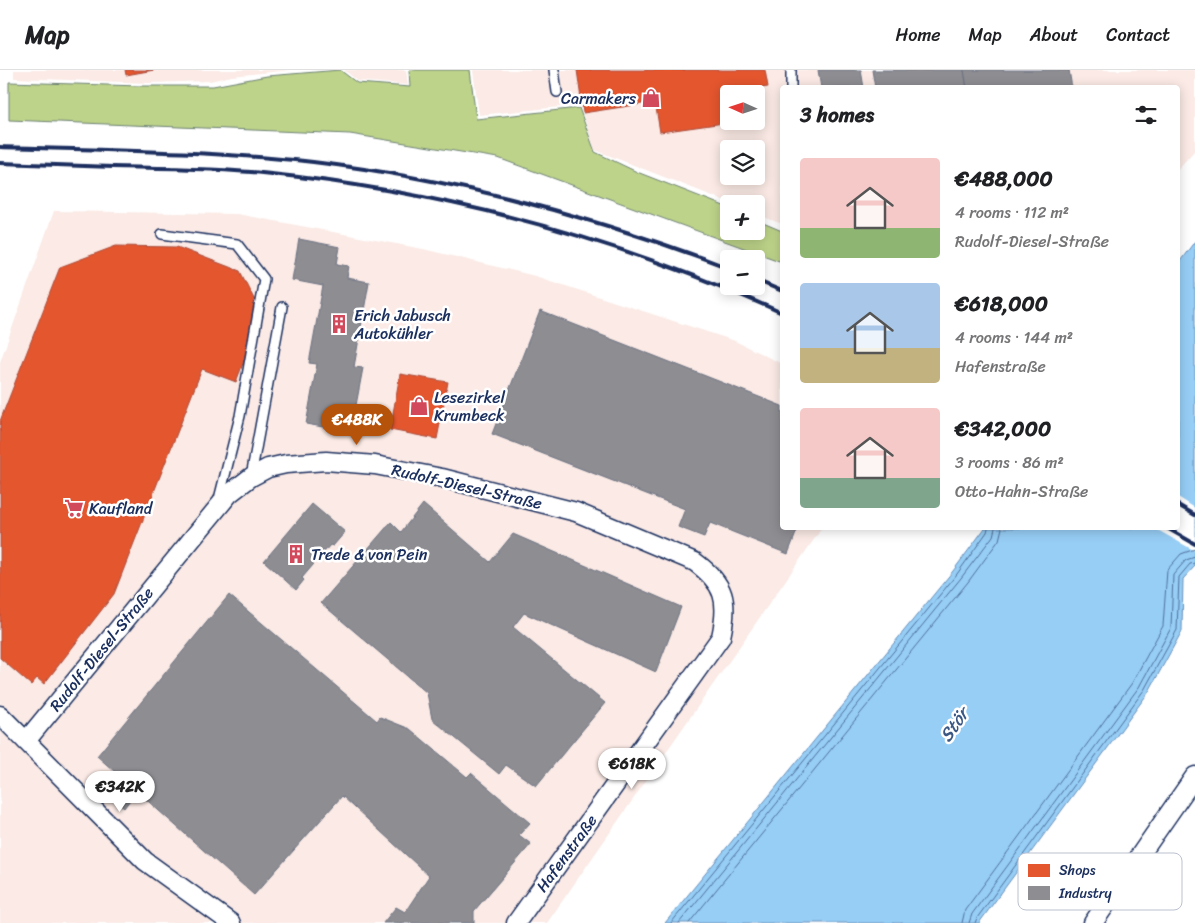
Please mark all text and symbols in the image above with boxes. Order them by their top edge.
text: Map [25,14,69,56]
text: Home [896,19,941,51]
text: Map [969,19,1002,51]
text: About [1030,19,1078,51]
text: Contact [1106,19,1170,51]
place label: Carmakers [561,84,637,113]
north arrow [720,85,765,130]
map controls [720,85,765,295]
shop icon: Carmakers [640,87,662,109]
text: 3 homes [800,96,874,134]
icon: filters [1132,101,1160,129]
button: layers [720,140,765,185]
text: €488,000 [955,160,1053,198]
icon: home [840,178,900,238]
button: + [720,195,765,240]
text: 4 rooms · 112 m² [955,198,1069,227]
text: Rudolf-Diesel-Straße [955,227,1109,256]
button: − [720,250,765,295]
text: €618,000 [955,285,1048,323]
place label: Erich Jabusch Autokühler [353,301,451,348]
icon: home [840,303,900,363]
building icon: Erich Jabusch Autokühler [328,313,350,335]
text: 4 rooms · 144 m² [955,323,1073,352]
text: Hafenstraße [955,352,1046,381]
place label: Lesezirkel Krumbeck [434,383,505,430]
shop icon: Lesezirkel Krumbeck [408,395,430,417]
pin: €488K [322,404,392,446]
text: €488K [332,405,382,434]
text: €342,000 [955,410,1051,448]
icon: home [840,428,900,488]
text: 3 rooms · 86 m² [955,448,1064,477]
street label: Rudolf-Diesel-Straße [389,455,545,518]
text: Otto-Hahn-Straße [955,477,1088,506]
place label: Kaufland [89,494,154,523]
supermarket icon: Kaufland [63,497,85,519]
place label: Trede & von Pein [311,540,428,569]
building icon: Trede & von Pein [285,543,307,565]
street label: Rudolf-Diesel-Straße [42,580,161,718]
water label: Stör [931,698,979,749]
pin: €618K [597,748,667,790]
text: €618K [609,749,655,778]
pin: €342K [85,770,155,813]
text: €342K [96,772,144,801]
street label: Hafenstraße [528,808,605,899]
legend [1018,853,1182,910]
text: Shops [1059,858,1096,883]
text: Industry [1058,881,1113,906]

